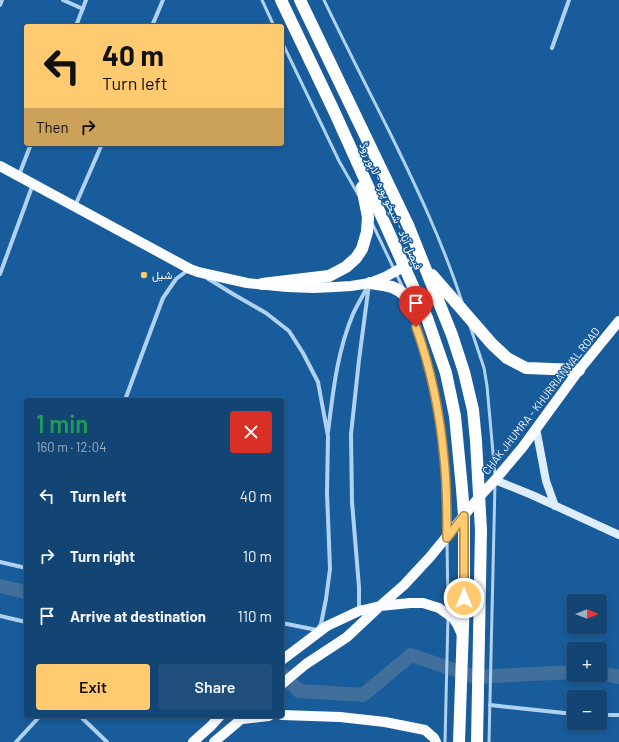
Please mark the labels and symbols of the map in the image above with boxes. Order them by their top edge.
street label: فیصل آباد - شیخو پورہ - لاہور روڈ [356,140,425,272]
place label: شیل [152,268,173,282]
marker: شیل [139,270,149,280]
pin [399,286,433,327]
street label: CHAK JHUMRA - KHURRIANWAL ROAD [479,324,602,477]
position arrow [443,577,485,619]
north arrow [567,594,607,634]

